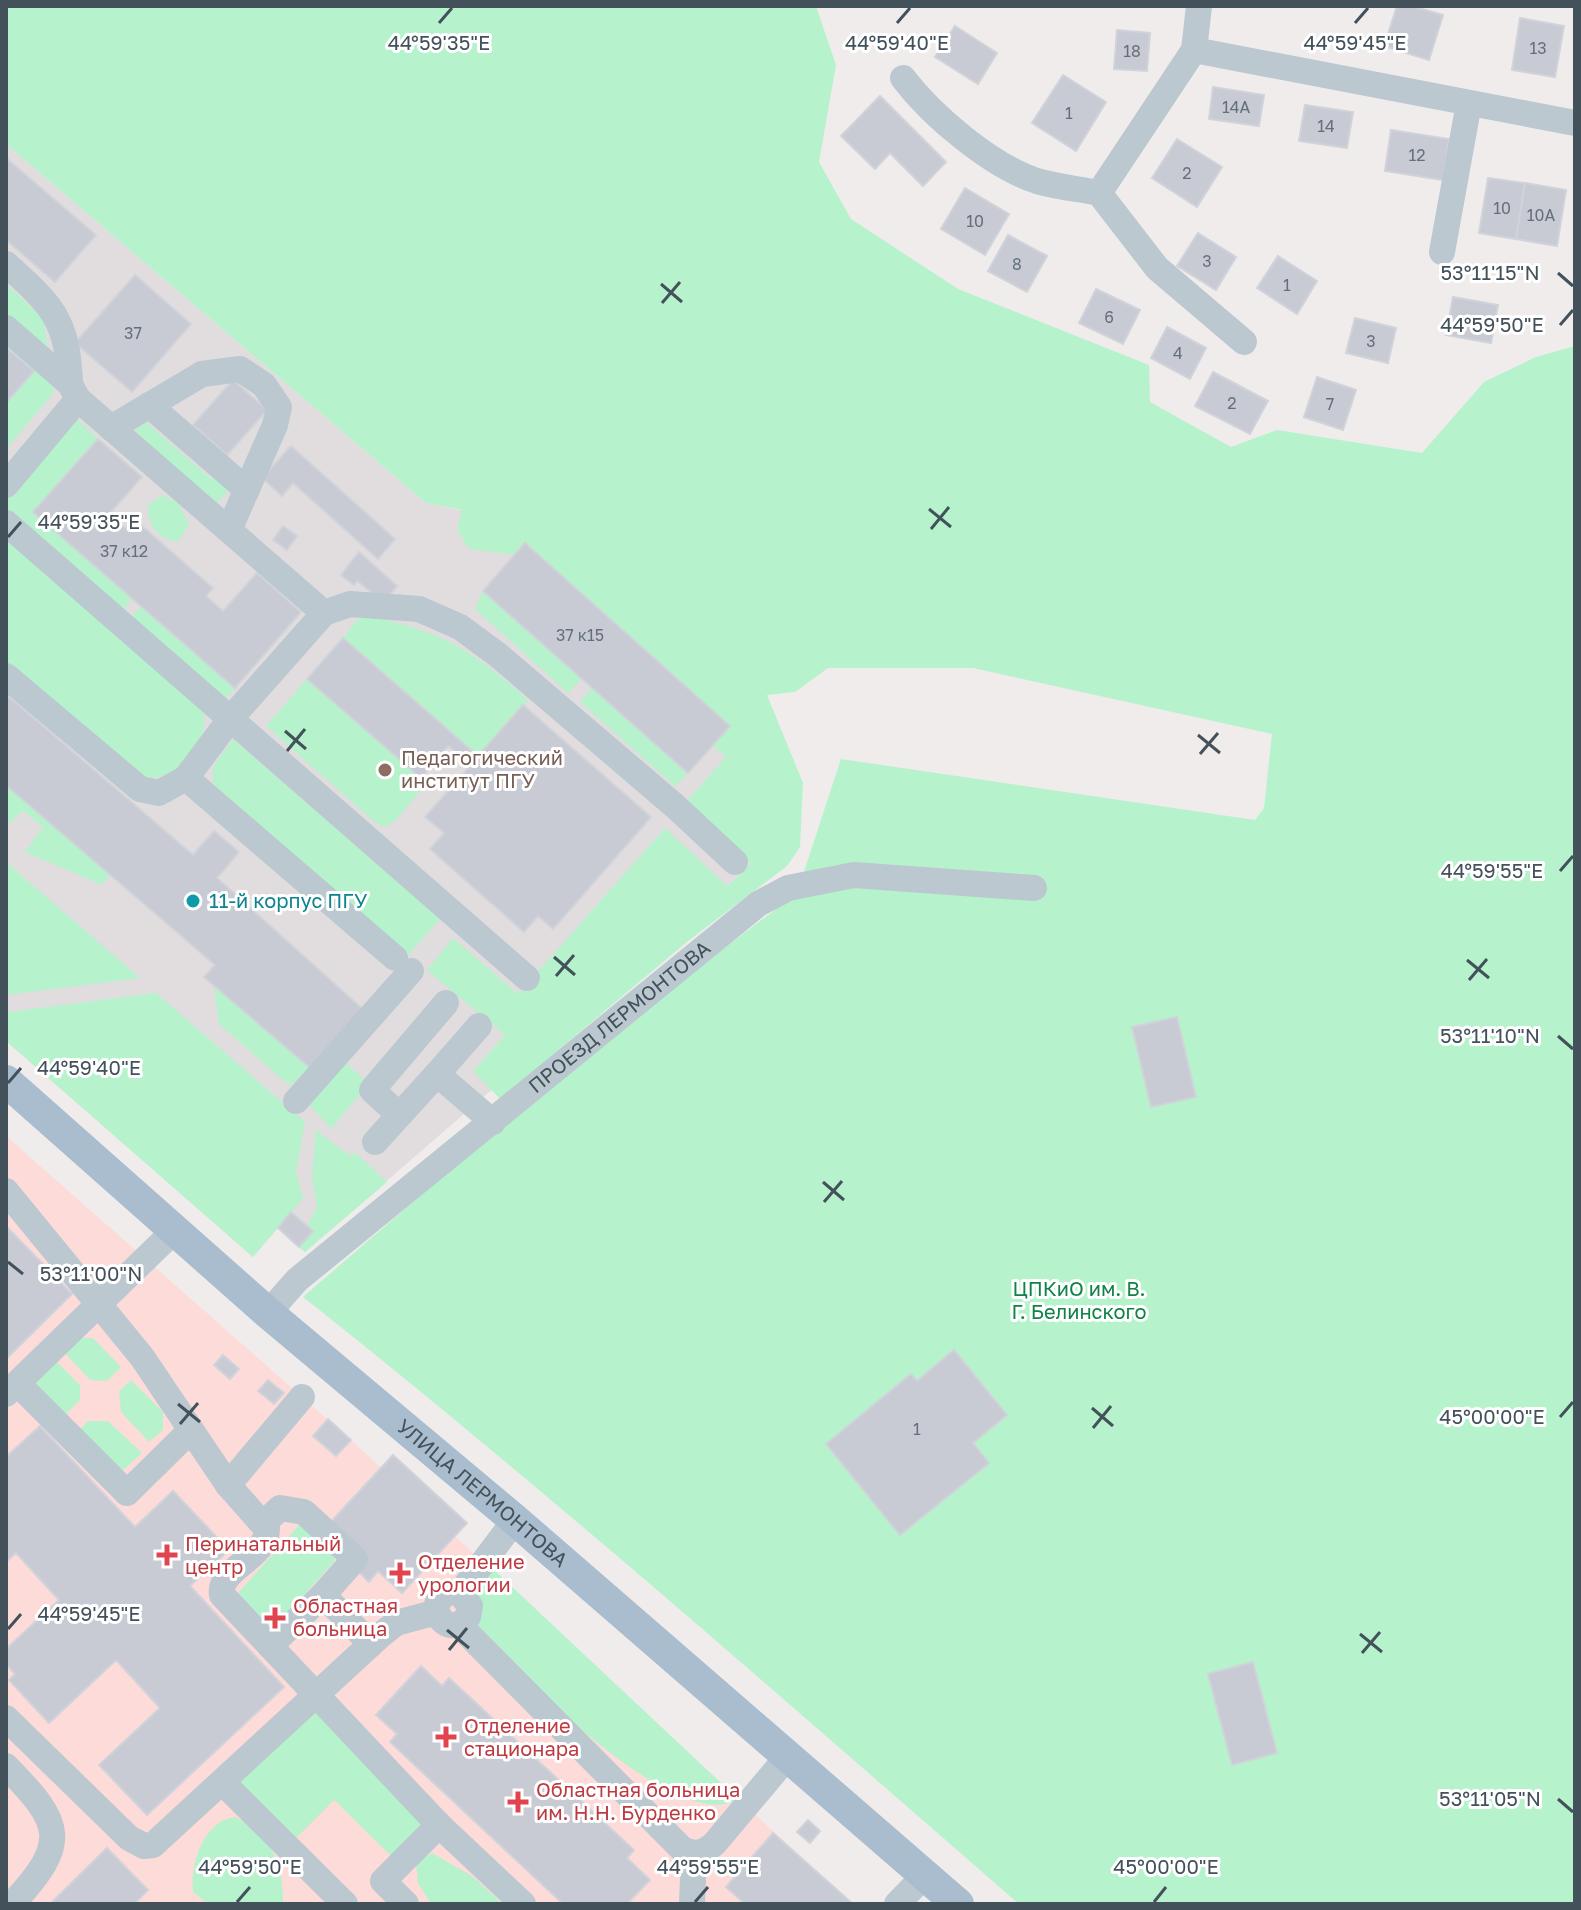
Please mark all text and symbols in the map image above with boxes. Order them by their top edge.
text: 44°59'35"E [388,30,490,54]
text: 44°59'40"E [845,30,949,54]
text: 44°59'45"E [1303,30,1407,54]
house number: 13 [1529,38,1547,58]
house number: 18 [1123,41,1141,61]
house number: 14А [1222,97,1250,117]
house number: 1 [1065,103,1073,123]
house number: 14 [1317,116,1335,136]
house number: 12 [1408,145,1426,165]
house number: 2 [1182,163,1192,183]
house number: 10 [1493,198,1511,218]
house number: 10А [1527,205,1555,225]
house number: 10 [966,211,984,231]
house number: 3 [1202,251,1212,271]
house number: 8 [1012,254,1022,274]
text: 53°11'15"N [1440,260,1540,284]
house number: 1 [1283,275,1291,295]
house number: 6 [1104,307,1114,327]
text: 44°59'50"E [1440,312,1544,336]
house number: 37 [124,323,142,343]
house number: 3 [1366,331,1376,351]
house number: 4 [1173,343,1183,363]
house number: 2 [1227,393,1237,413]
house number: 7 [1326,394,1334,414]
text: 44°59'35"E [38,509,140,533]
house number: 37 к12 [100,541,148,561]
house number: 37 к15 [556,625,604,645]
place label: Педагогический институт ПГУ [401,745,563,792]
marker: Педагогический институт ПГУ [376,761,394,779]
text: 44°59'55"E [1441,858,1543,882]
place label: 11-й корпус ПГУ [209,888,367,912]
marker: 11-й корпус ПГУ [184,892,202,910]
street label: ПРОЕЗД ЛЕРМОНТОВА [523,935,715,1097]
text: 53°11'10"N [1440,1023,1540,1047]
text: 44°59'40"E [37,1055,141,1079]
text: 53°11'00"N [40,1261,142,1285]
park label: ЦПКиО им. В. Г. Белинского [1011,1276,1147,1323]
text: 45°00'00"E [1439,1404,1545,1428]
street label: УЛИЦА ЛЕРМОНТОВА [393,1414,573,1571]
house number: 1 [913,1419,921,1439]
place label: Перинатальный центр [185,1531,341,1578]
marker: Перинатальный центр [156,1544,178,1566]
place label: Отделение урологии [418,1549,525,1596]
marker: Отделение урологии [389,1562,411,1584]
place label: Областная больница [293,1593,398,1640]
text: 44°59'45"E [37,1601,141,1625]
marker: Областная больница [264,1607,286,1629]
place label: Отделение стационара [464,1713,579,1760]
marker: Отделение стационара [435,1726,457,1748]
place label: Областная больница им. Н.Н. Бурденко [536,1777,740,1824]
text: 53°11'05"N [1439,1786,1541,1810]
marker: Областная больница им. Н.Н. Бурденко [507,1791,529,1813]
text: 44°59'50"E [198,1854,302,1878]
text: 44°59'55"E [657,1854,759,1878]
text: 45°00'00"E [1113,1854,1219,1878]

